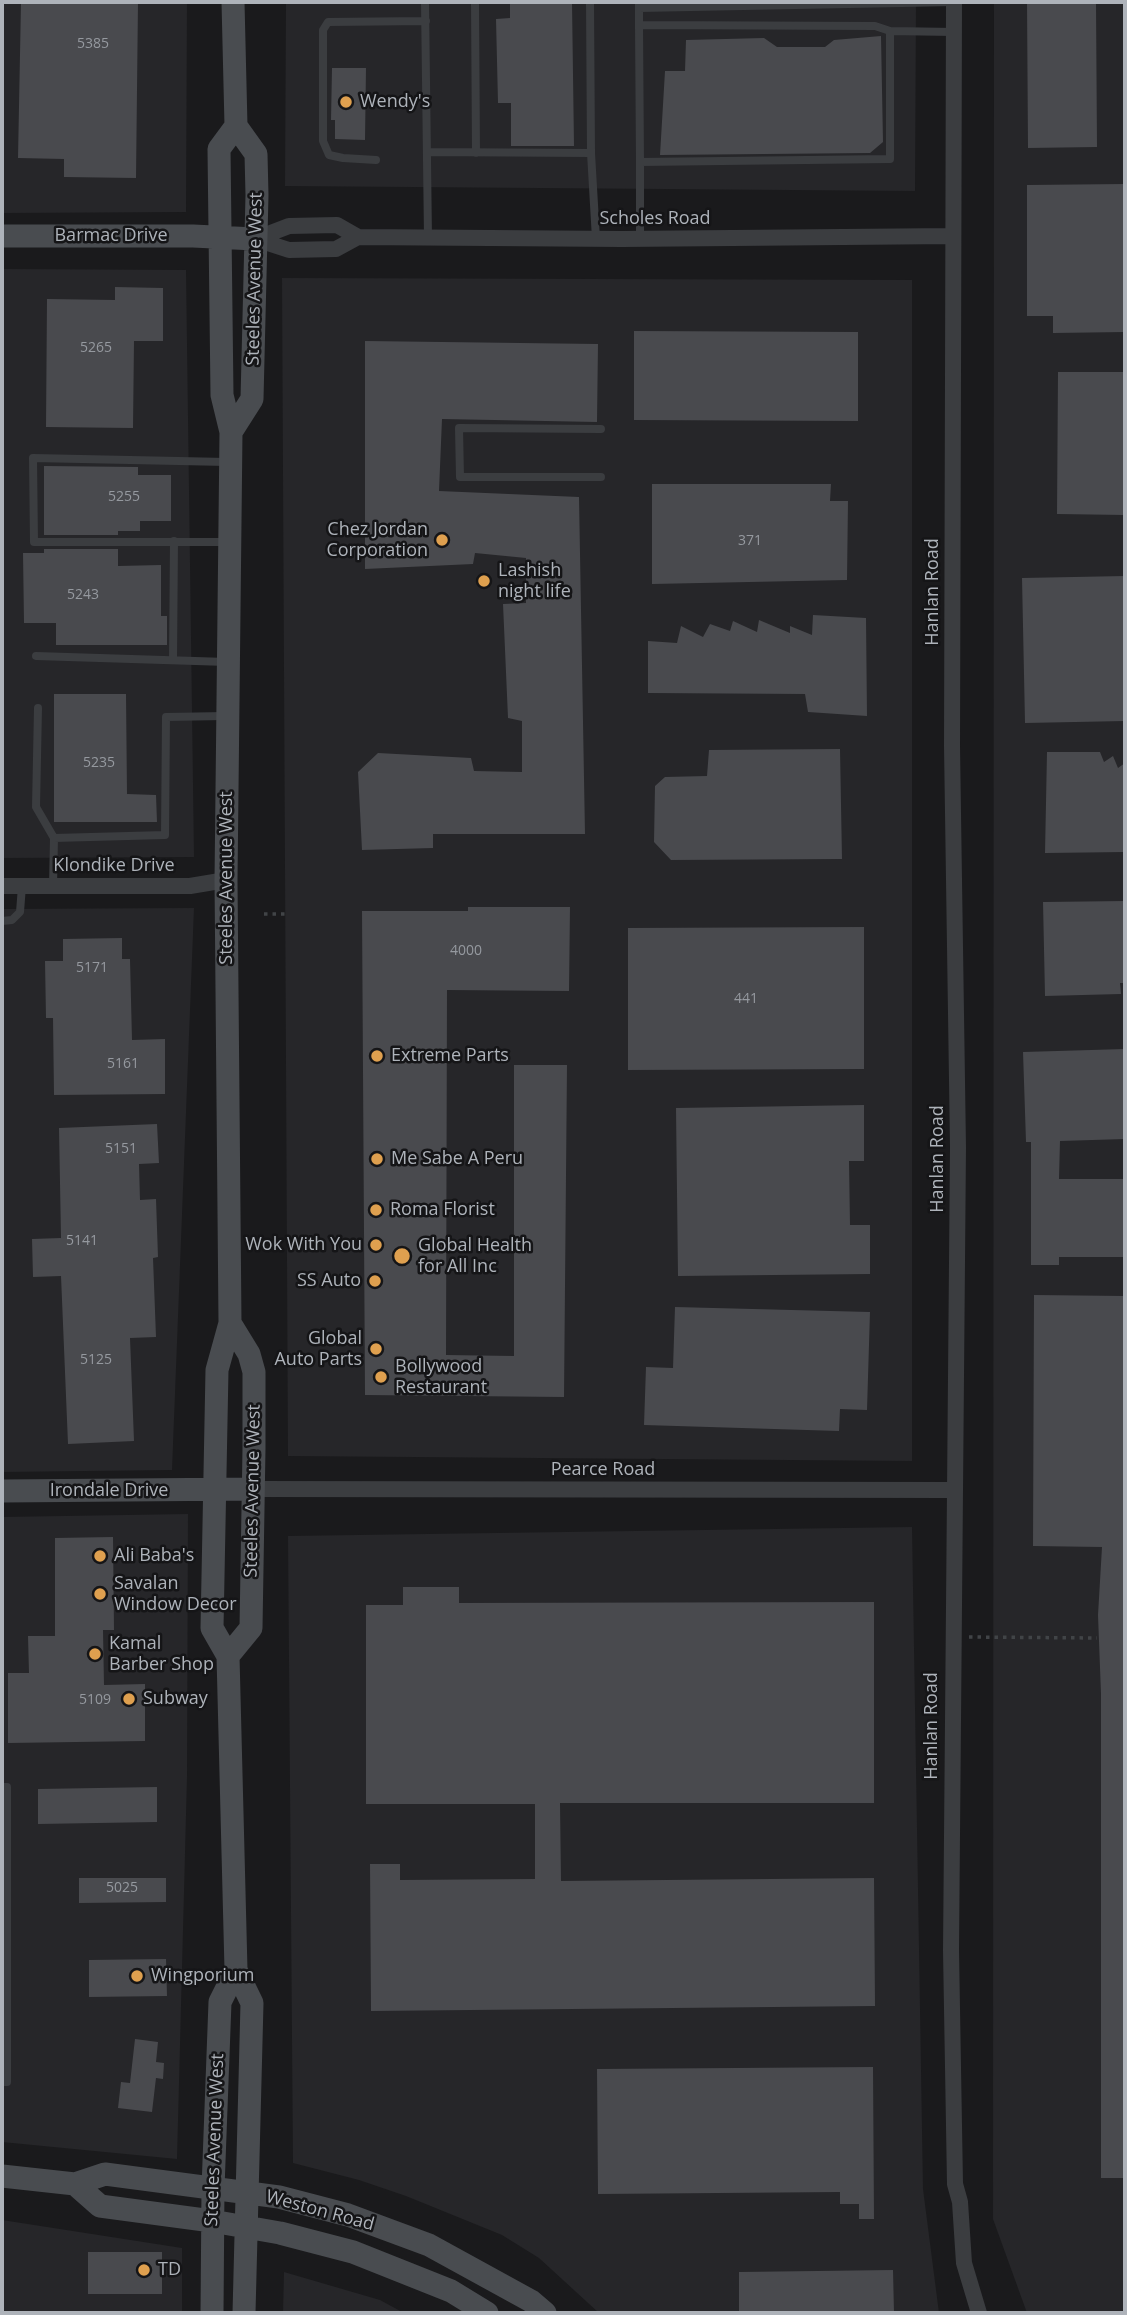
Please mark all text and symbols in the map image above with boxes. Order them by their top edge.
house number: 5385 [77,36,109,52]
place label: Wendy's [360,91,430,113]
marker: Wendy's [338,94,354,110]
street label: Steeles Avenue West [243,192,267,366]
street label: Scholes Road [599,208,711,230]
street label: Barmac Drive [54,225,168,247]
house number: 5265 [80,340,112,356]
house number: 5255 [108,489,140,505]
place label: Chez Jordan Corporation [326,519,428,562]
marker: Chez Jordan Corporation [434,532,450,548]
house number: 371 [738,533,762,549]
street label: Hanlan Road [922,538,944,646]
place label: Lashish night life [498,560,571,602]
marker: Lashish night life [476,573,492,589]
house number: 5243 [67,587,99,603]
house number: 5235 [83,755,115,771]
street label: Steeles Avenue West [216,791,238,965]
street label: Klondike Drive [53,855,175,877]
house number: 4000 [450,943,482,959]
house number: 5171 [76,960,108,976]
house number: 441 [734,991,758,1007]
place label: Extreme Parts [391,1045,509,1067]
marker: Extreme Parts [369,1048,385,1064]
house number: 5161 [107,1056,139,1072]
street label: Hanlan Road [927,1105,949,1213]
house number: 5151 [105,1141,137,1157]
place label: Me Sabe A Peru [391,1148,523,1170]
marker: Me Sabe A Peru [369,1151,385,1167]
place label: Roma Florist [390,1199,495,1221]
marker: Roma Florist [368,1202,384,1218]
house number: 5141 [66,1233,98,1249]
place label: Wok With You [245,1234,362,1256]
place label: Global Health for All Inc [418,1235,532,1278]
marker: Wok With You [368,1237,384,1253]
marker: Global Health for All Inc [392,1246,412,1266]
place label: SS Auto [297,1270,361,1292]
marker: SS Auto [367,1273,383,1289]
place label: Global Auto Parts [274,1328,362,1370]
marker: Global Auto Parts [368,1341,384,1357]
house number: 5125 [80,1352,112,1368]
place label: Bollywood Restaurant [395,1356,487,1398]
marker: Bollywood Restaurant [373,1369,389,1385]
street label: Steeles Avenue West [241,1404,265,1578]
street label: Pearce Road [551,1459,655,1481]
street label: Irondale Drive [50,1480,168,1502]
place label: Ali Baba's [114,1545,194,1567]
marker: Ali Baba's [92,1548,108,1564]
place label: Savalan Window Decor [114,1573,237,1616]
marker: Savalan Window Decor [92,1586,108,1602]
place label: Kamal Barber Shop [109,1633,214,1676]
marker: Kamal Barber Shop [87,1646,103,1662]
street label: Hanlan Road [921,1672,943,1780]
place label: Subway [143,1688,208,1710]
marker: Subway [121,1691,137,1707]
house number: 5109 [79,1692,111,1708]
house number: 5025 [106,1880,138,1896]
place label: Wingporium [151,1965,254,1987]
marker: Wingporium [129,1968,145,1984]
street label: Steeles Avenue West [201,2053,229,2227]
street label: Weston Road [263,2186,377,2236]
place label: TD [158,2259,181,2281]
marker: TD [136,2262,152,2278]

